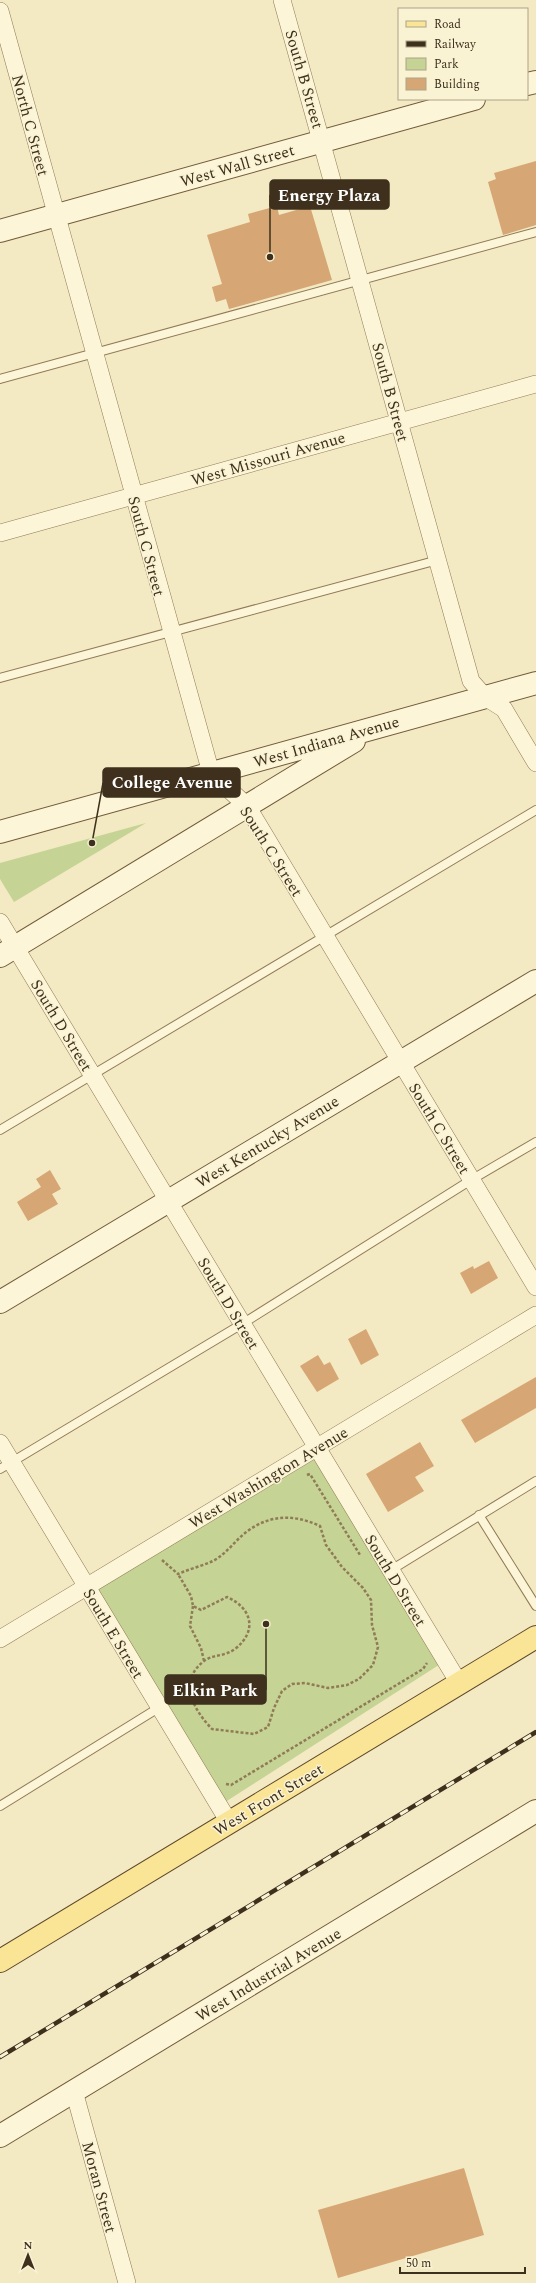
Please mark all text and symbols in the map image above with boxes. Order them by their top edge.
legend [398,8,528,100]
text: Road [434,15,461,34]
street label: South B Street [278,27,330,132]
text: Railway [434,35,477,54]
text: Park [434,55,459,74]
street label: North C Street [5,72,55,179]
text: Building [434,75,480,94]
street label: West Wall Street [177,138,298,194]
callout: Energy Plaza [270,180,389,209]
text: Energy Plaza [278,183,380,209]
street label: South B Street [365,340,415,445]
street label: West Missouri Avenue [188,425,348,492]
street label: South C Street [121,493,171,599]
street label: West Indiana Avenue [251,710,402,774]
callout: College Avenue [103,768,240,797]
text: College Avenue [112,770,232,796]
street label: South C Street [234,801,309,902]
street label: South D Street [24,975,98,1076]
street label: South C Street [402,1078,476,1179]
street label: West Kentucky Avenue [191,1089,344,1194]
street label: South D Street [191,1253,265,1354]
street label: West Washington Avenue [184,1421,353,1535]
street label: South D Street [358,1530,432,1631]
street label: South E Street [77,1584,150,1684]
callout: Elkin Park [165,1675,266,1704]
text: Elkin Park [172,1678,258,1704]
street label: West Front Street [209,1757,328,1842]
street label: West Industrial Avenue [191,1922,346,2028]
street label: Moran Street [75,2139,123,2236]
north arrow [8,2235,48,2275]
text: N [24,2237,33,2254]
scale bar [400,2249,525,2275]
text: 50 m [406,2254,431,2273]

